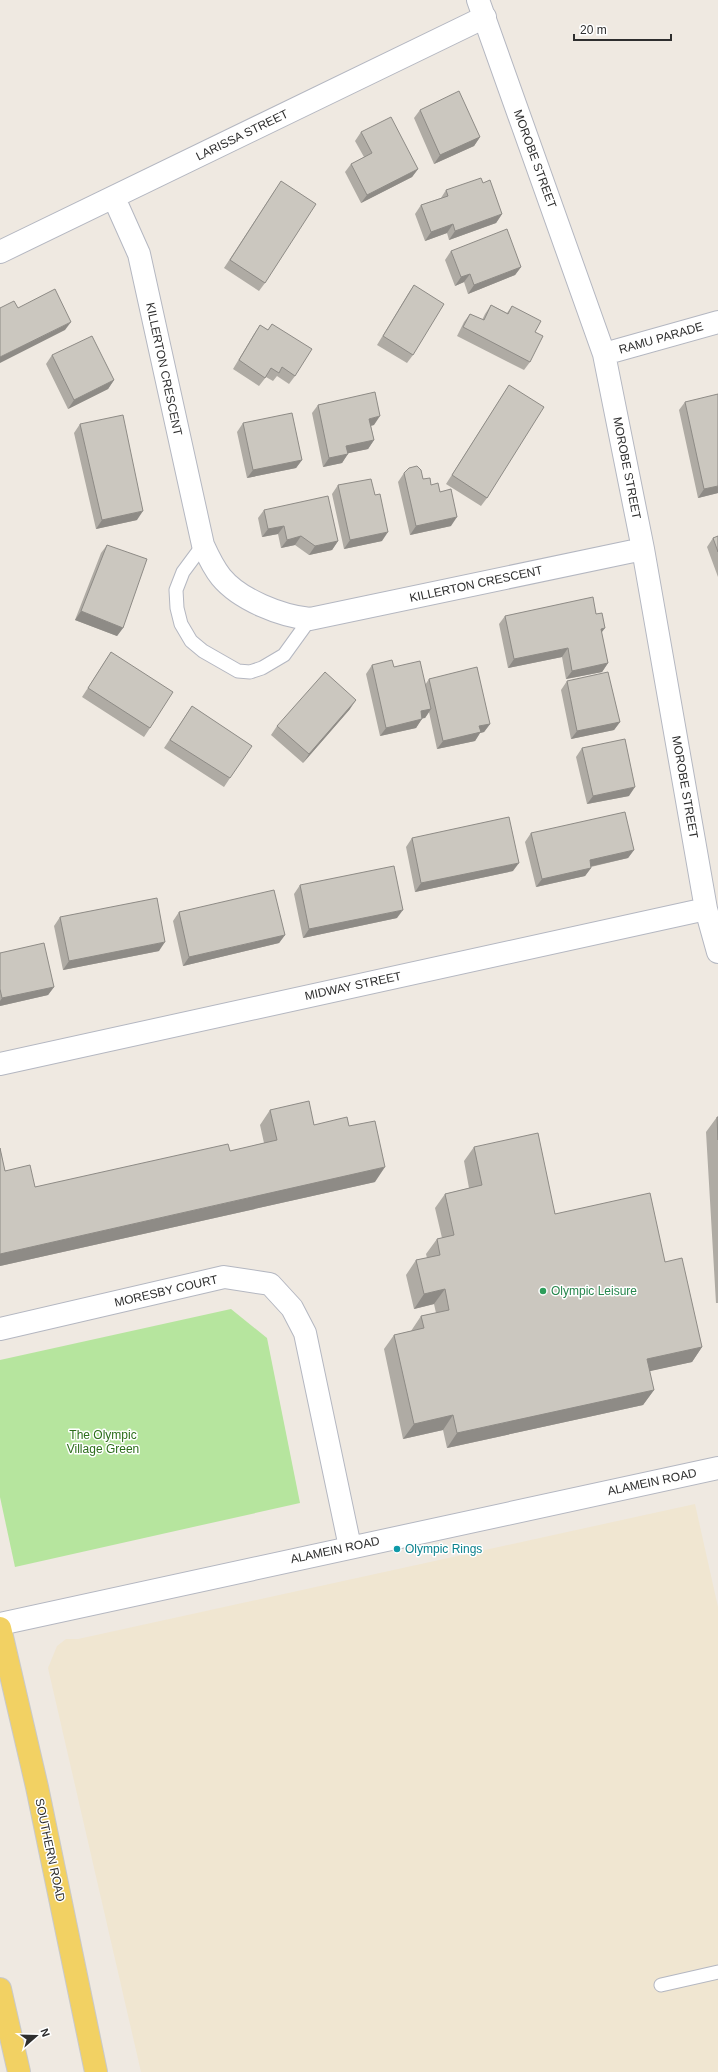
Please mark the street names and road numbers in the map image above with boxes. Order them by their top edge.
street label: LARISSA STREET [194,106,291,163]
street label: MOROBE STREET [511,108,560,211]
street label: KILLERTON CRESCENT [143,301,185,437]
street label: RAMU PARADE [617,319,705,357]
street label: MOROBE STREET [610,416,644,521]
street label: KILLERTON CRESCENT [408,563,544,605]
street label: MOROBE STREET [669,735,701,840]
street label: MIDWAY STREET [303,969,403,1003]
street label: MORESBY COURT [113,1272,220,1310]
street label: ALAMEIN ROAD [606,1466,698,1498]
street label: ALAMEIN ROAD [289,1534,381,1566]
street label: SOUTHERN ROAD [32,1797,68,1903]

